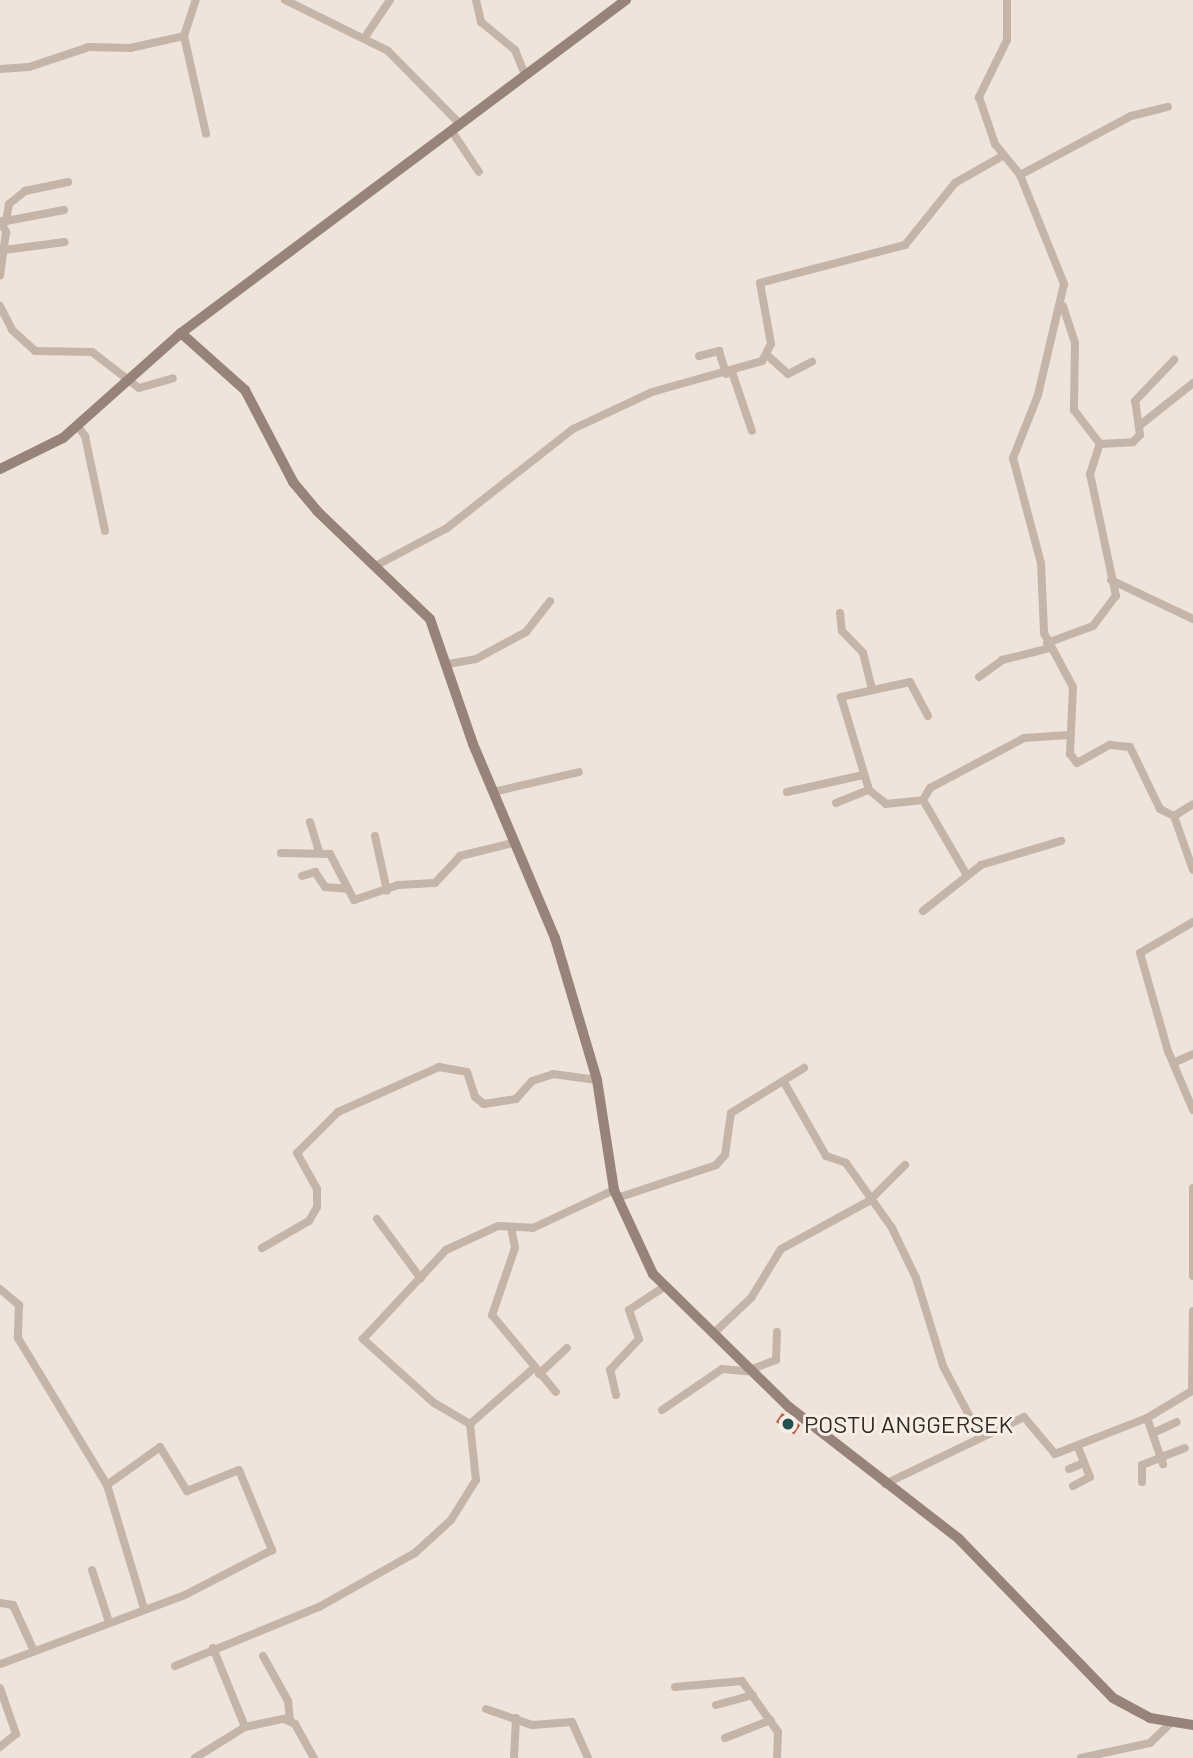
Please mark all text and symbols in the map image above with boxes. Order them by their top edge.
place label: POSTU ANGGERSEK [804,1410,1013,1438]
marker: POSTU ANGGERSEK [778,1414,798,1434]

